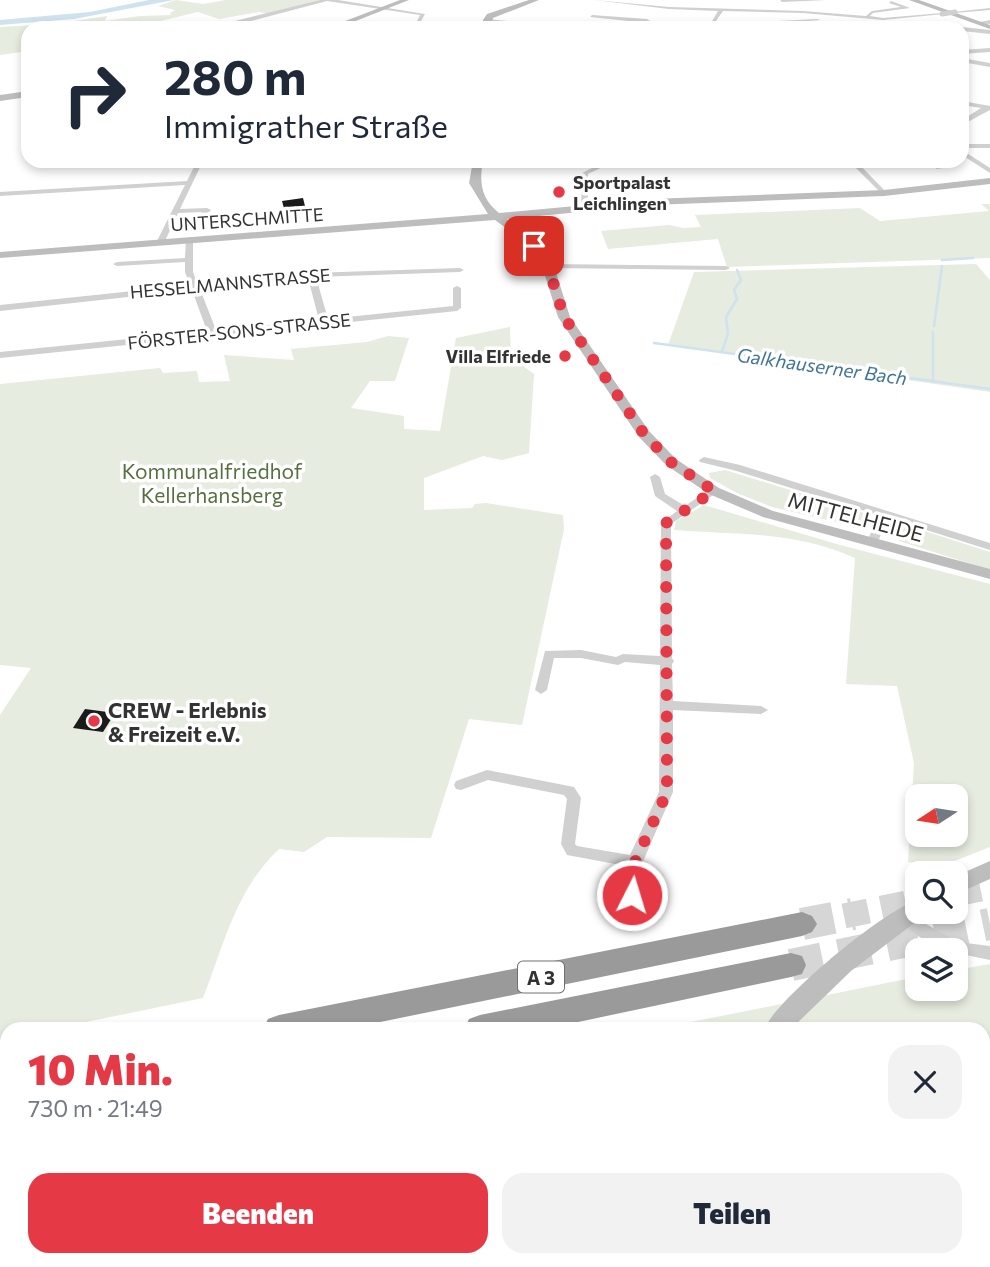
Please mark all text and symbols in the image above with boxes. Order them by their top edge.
text: 280 m [164,45,307,105]
icon: right [49,49,140,140]
text: Immigrather Straße [164,105,448,145]
place label: Sportpalast Leichlingen [573,171,671,214]
marker: Sportpalast Leichlingen [551,184,567,200]
street label: UNTERSCHMITTE [170,203,324,235]
pin [504,216,564,276]
icon: arrive [515,227,553,265]
street label: HESSELMANNSTRASSE [129,263,331,303]
street label: FÖRSTER-SONS-STRASSE [126,308,352,354]
water label: Galkhauserner Bach [736,343,909,389]
place label: Villa Elfriede [446,345,551,367]
marker: Villa Elfriede [557,348,573,364]
park label: Kommunalfriedhof Kellerhansberg [122,458,303,507]
street label: MITTELHEIDE [785,486,927,546]
place label: CREW - Erlebnis & Freizeit e.V. [108,697,267,746]
marker: CREW - Erlebnis & Freizeit e.V. [86,713,102,729]
north arrow [905,784,968,847]
map controls [905,784,968,1001]
position arrow [595,858,669,932]
button: search [905,861,968,924]
button: layers [905,938,968,1001]
road number: A 3 [518,962,564,993]
text: 10 Min. [28,1042,173,1094]
button: close [888,1045,962,1119]
text: 730 m · 21:49 [28,1094,163,1122]
button: Beenden [28,1173,488,1253]
button: Teilen [502,1173,962,1253]

